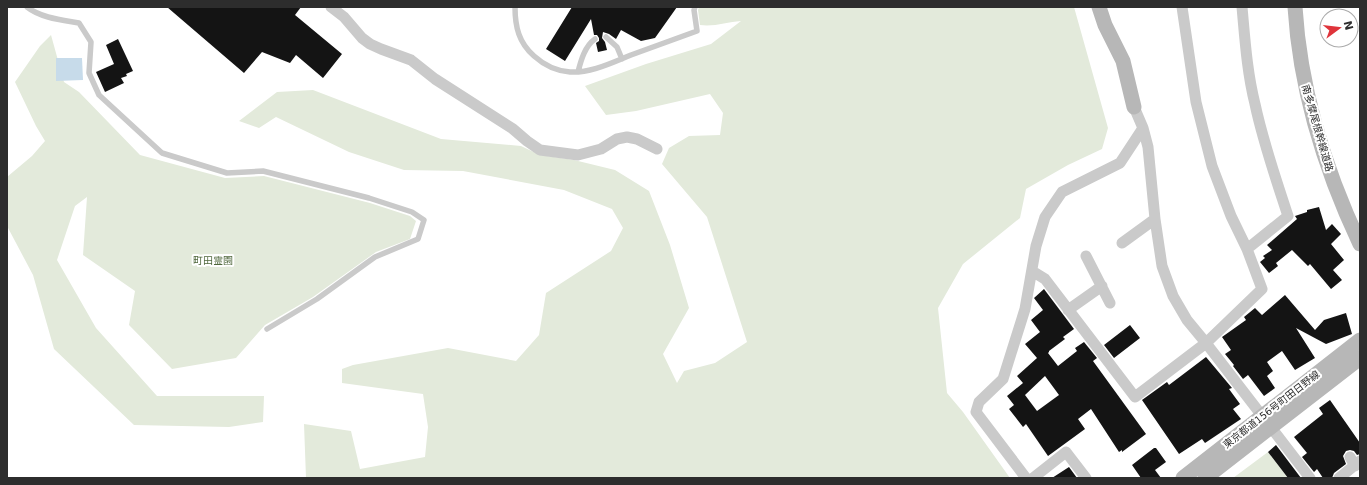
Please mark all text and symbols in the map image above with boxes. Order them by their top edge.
north arrow [1319,8,1359,48]
text: N [1341,19,1356,32]
street label: 南多摩尾根幹線道路 [1300,83,1335,173]
park label: 町田霊園 [193,255,233,266]
street label: 東京都道156号町田日野線 [1221,368,1322,450]

